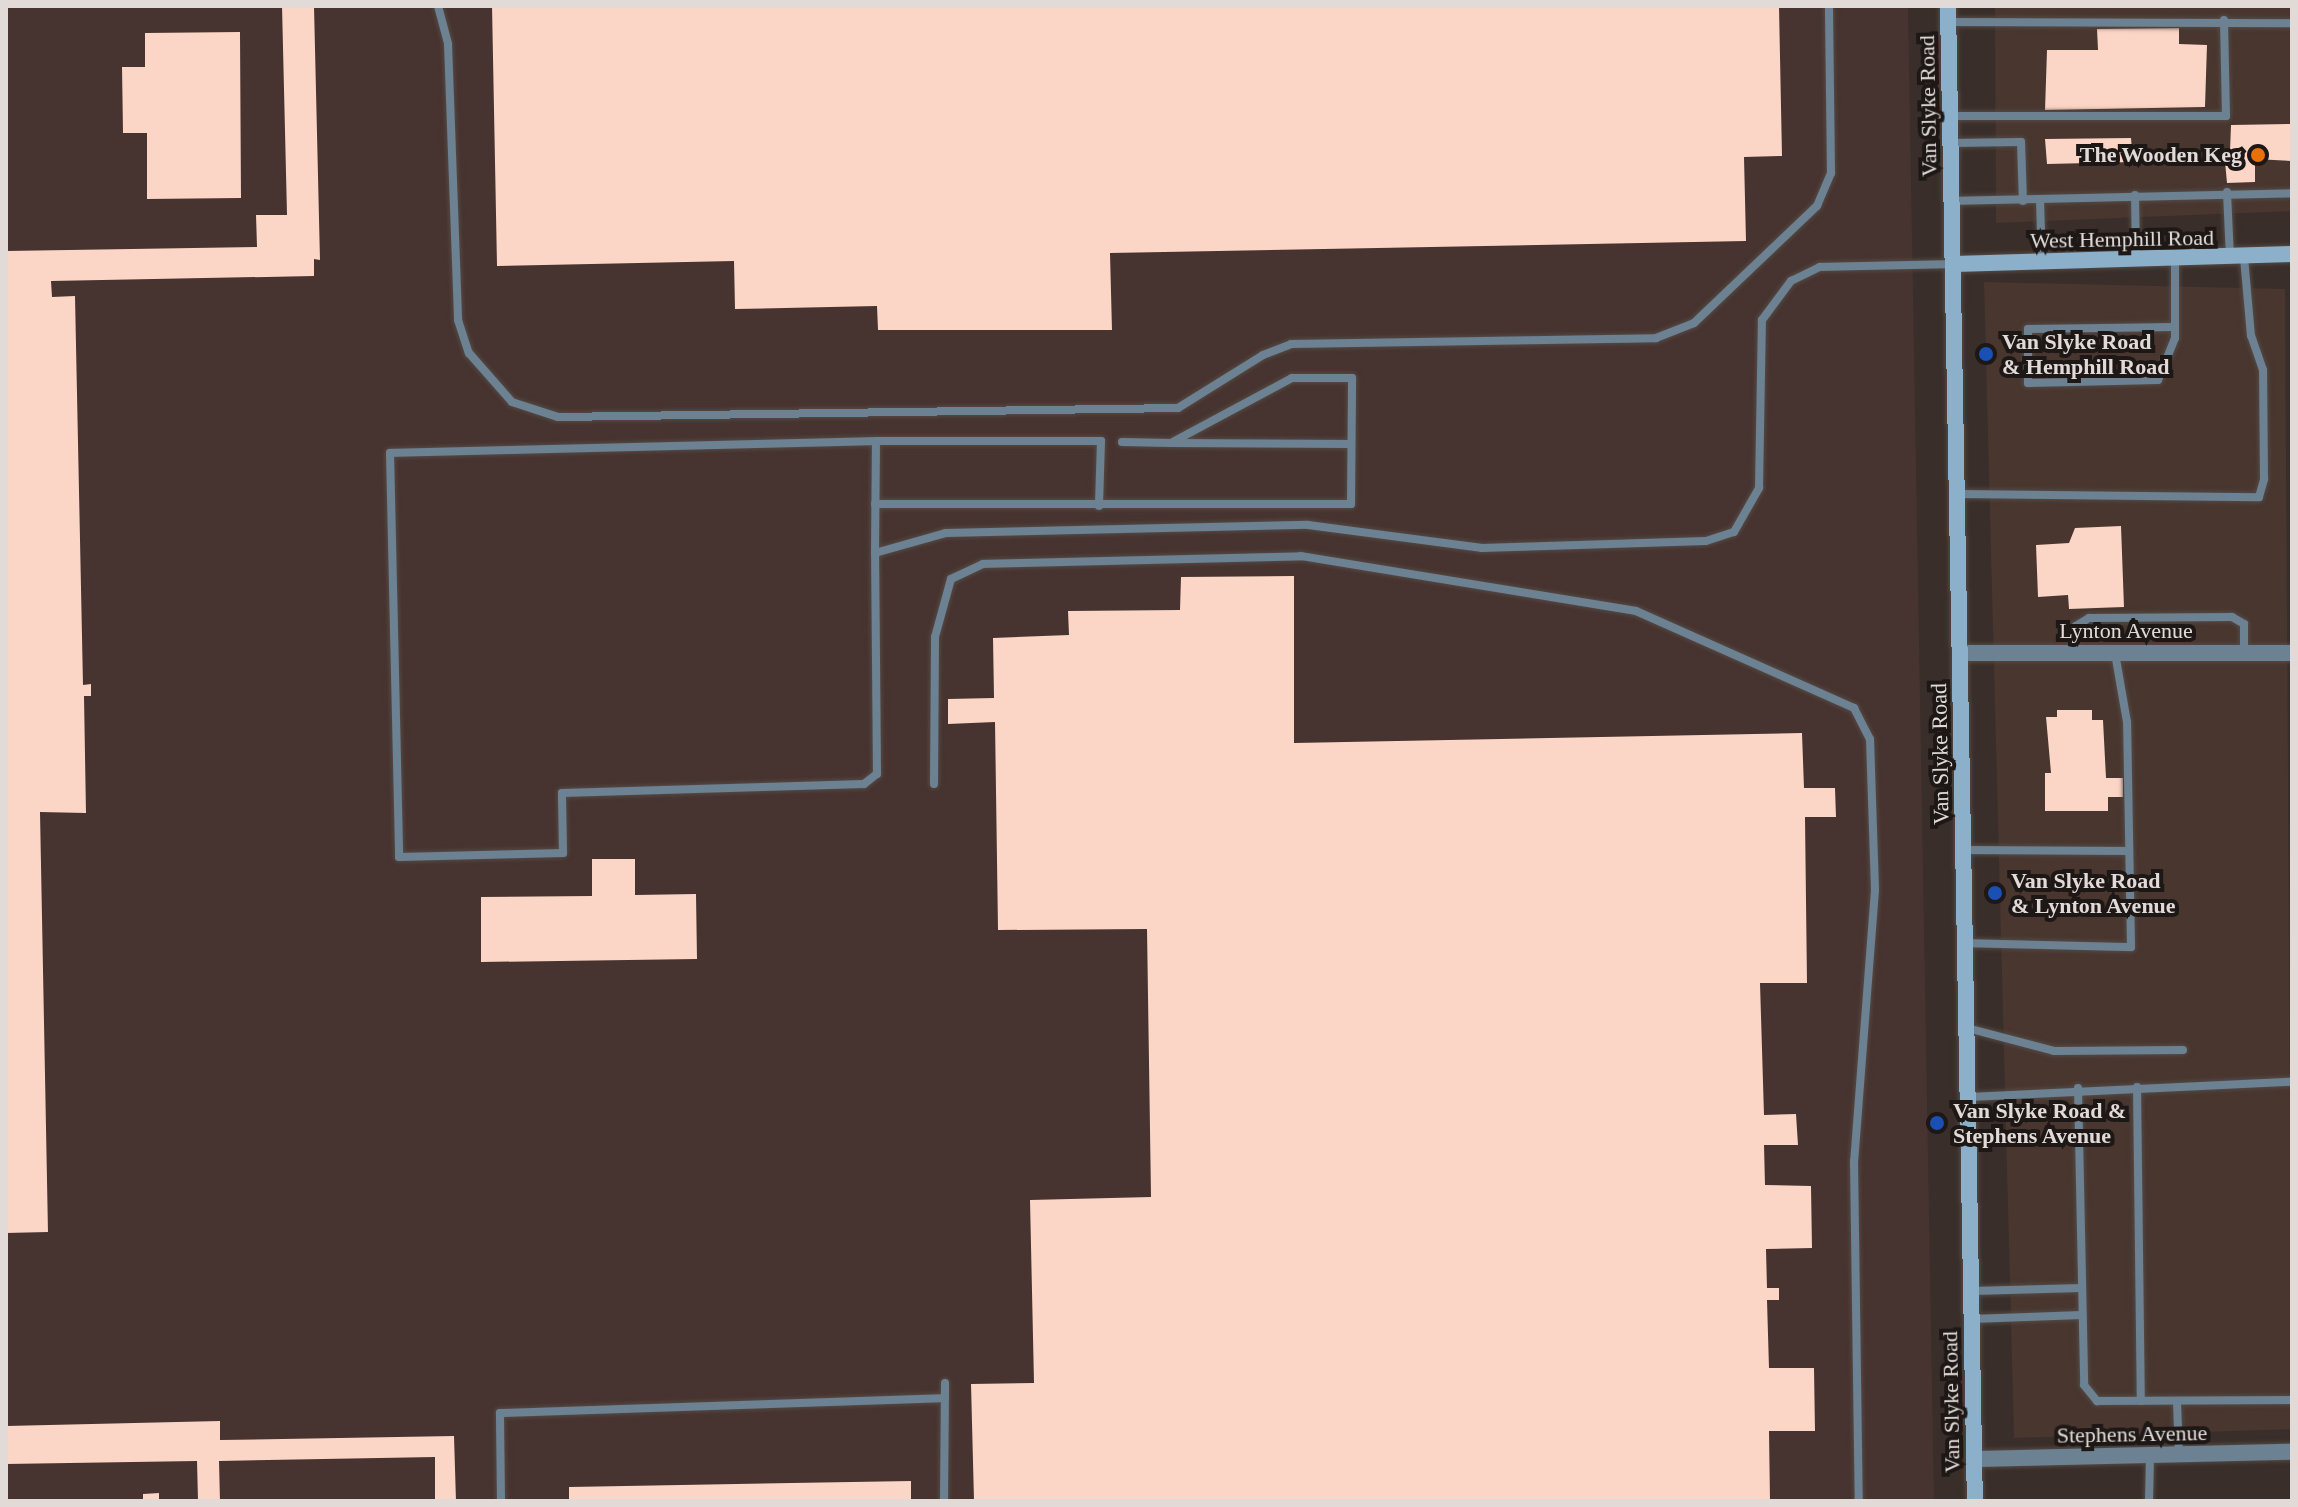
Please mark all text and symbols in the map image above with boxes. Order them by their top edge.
street label: Van Slyke Road [1914,35,1942,177]
place label: The Wooden Keg [2079,142,2242,168]
marker: The Wooden Keg [2249,146,2267,164]
street label: West Hemphill Road [2030,224,2214,254]
place label: Van Slyke Road & Hemphill Road [2002,328,2169,380]
marker: Van Slyke Road & Hemphill Road [1977,345,1995,363]
street label: Lynton Avenue [2059,618,2193,644]
street label: Van Slyke Road [1926,683,1954,825]
place label: Van Slyke Road & Lynton Avenue [2011,867,2177,918]
marker: Van Slyke Road & Lynton Avenue [1986,884,2004,902]
place label: Van Slyke Road & Stephens Avenue [1953,1097,2126,1148]
marker: Van Slyke Road & Stephens Avenue [1928,1114,1946,1132]
street label: Van Slyke Road [1937,1331,1965,1473]
street label: Stephens Avenue [2056,1419,2208,1449]

